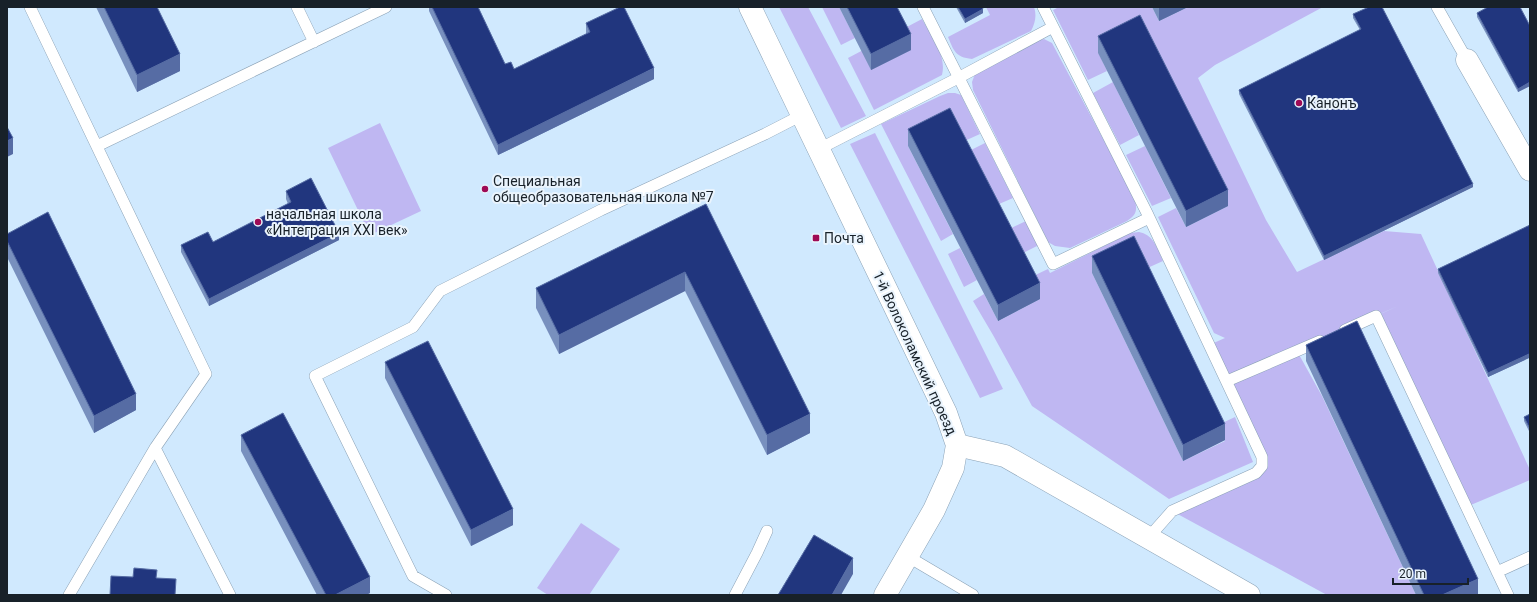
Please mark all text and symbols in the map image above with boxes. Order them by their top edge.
place label: Канонъ [1307,95,1357,111]
marker: Канонъ [1294,98,1304,108]
place label: Специальная общеобразовательная школа №7 [493,173,714,205]
marker: Специальная общеобразовательная школа №7 [480,184,490,194]
place label: начальная школа «Интеграция XXI век» [266,206,408,238]
marker: начальная школа «Интеграция XXI век» [253,217,263,227]
place label: Почта [824,230,864,246]
marker: Почта [811,233,821,243]
street label: 1-й Волоколамский проезд [870,269,960,438]
scale bar [1393,560,1468,586]
text: 20 m [1399,567,1426,581]

